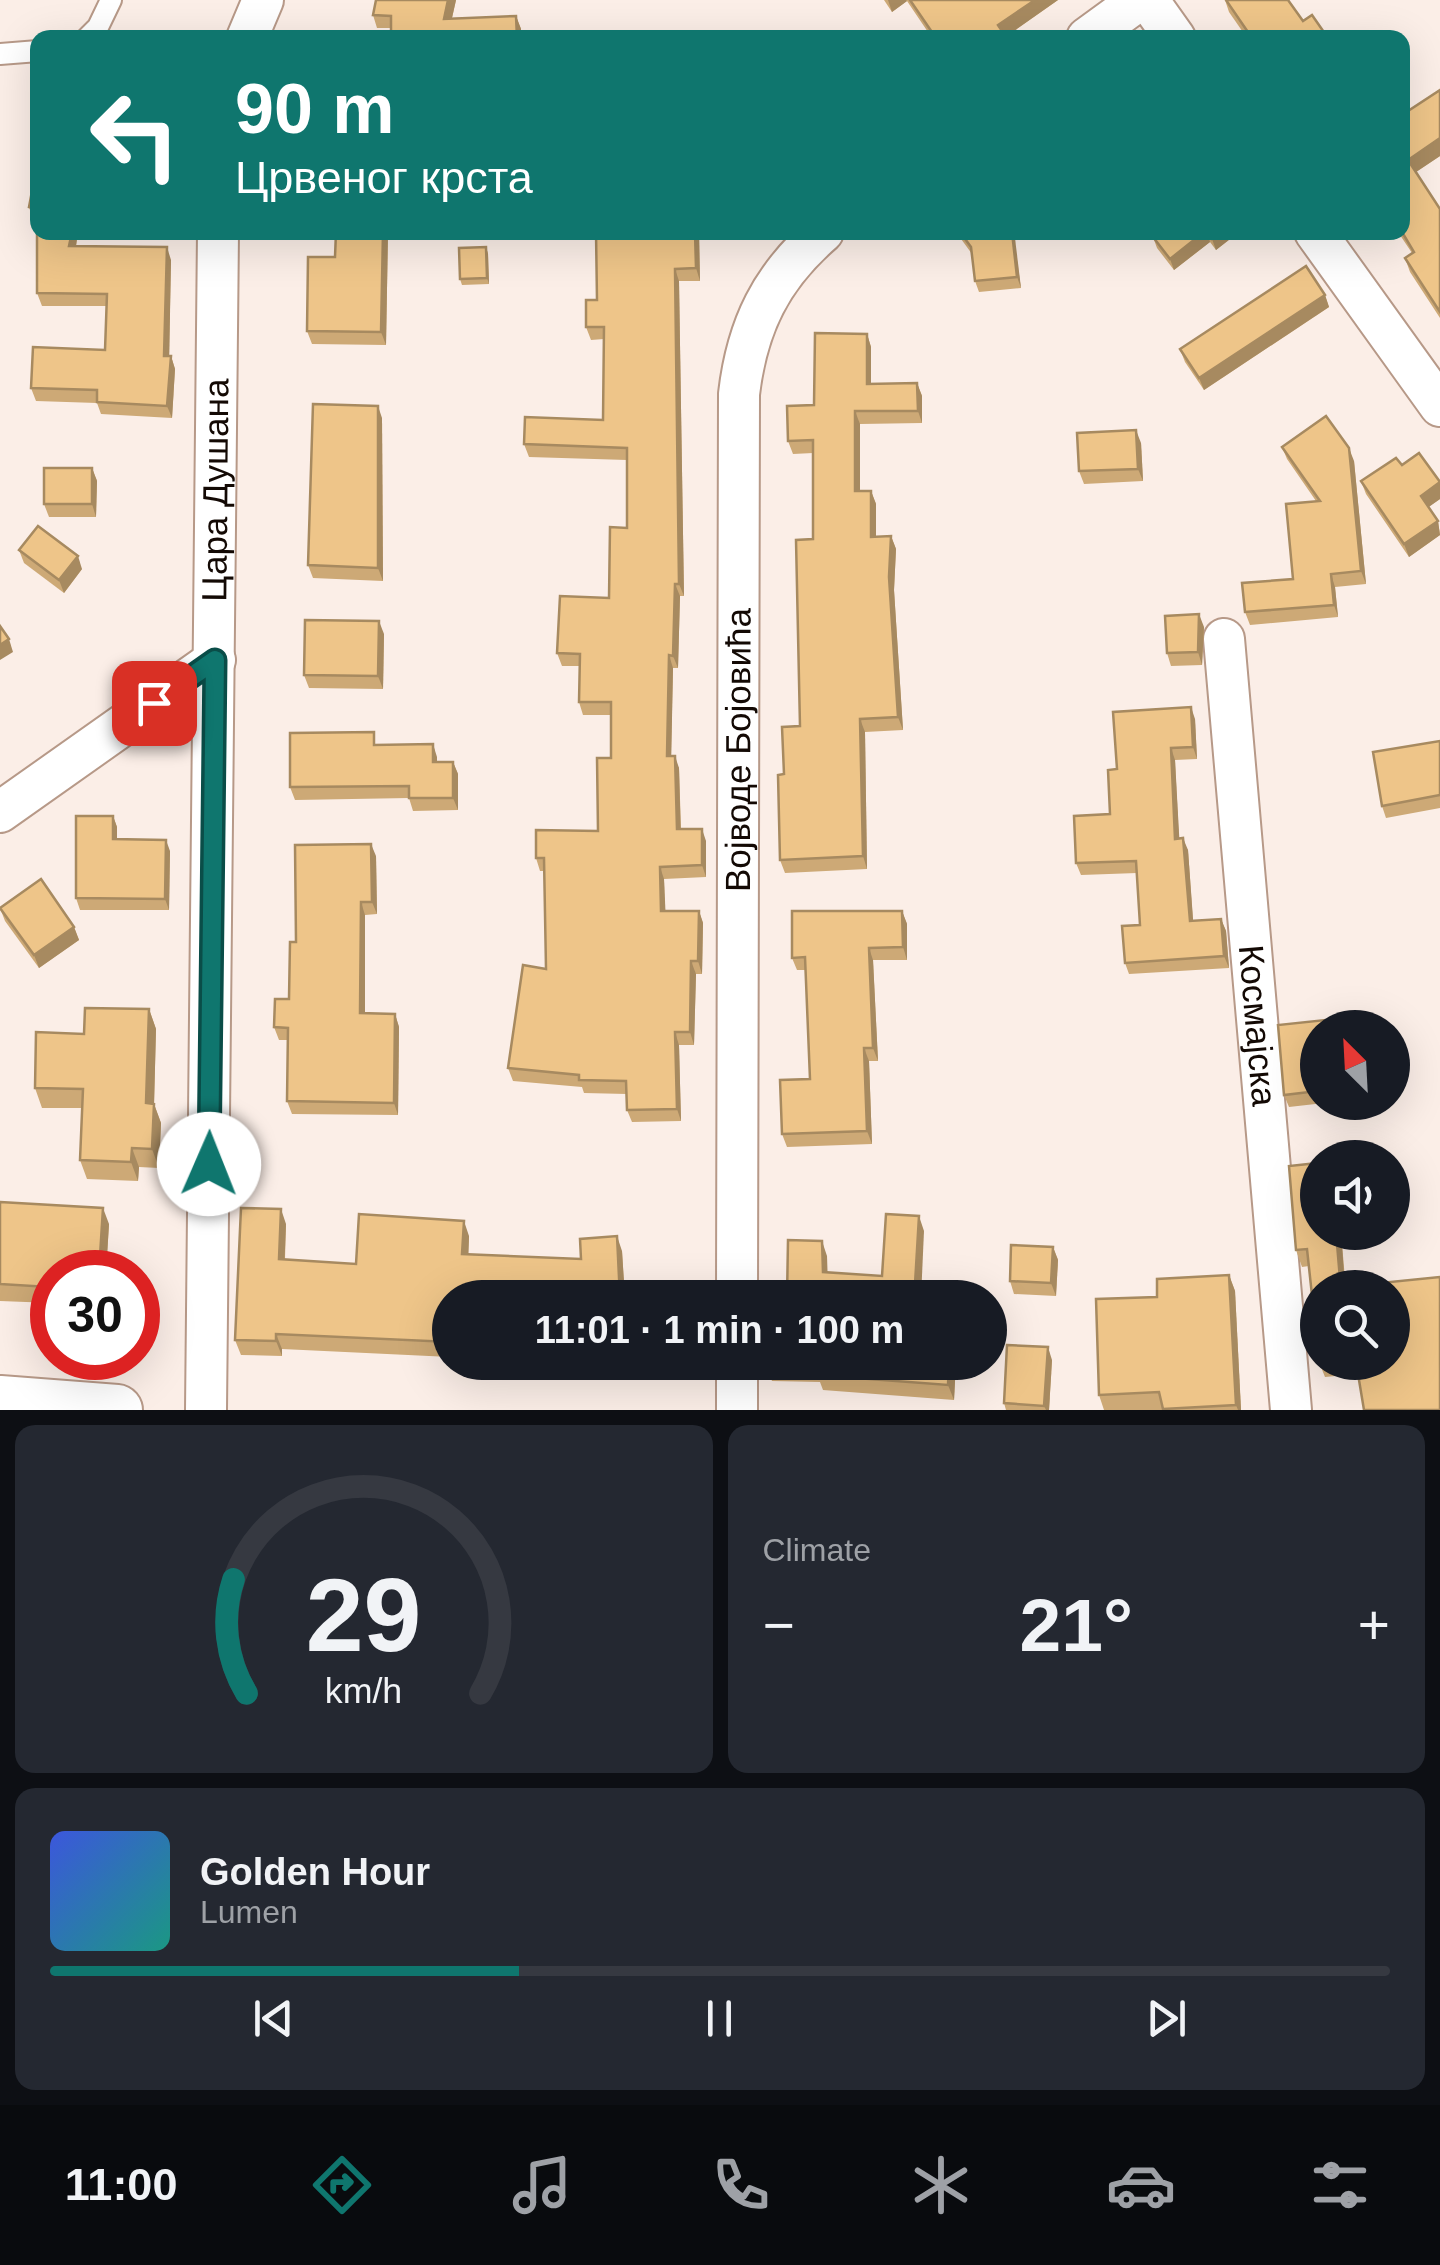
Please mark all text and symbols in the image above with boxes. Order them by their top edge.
icon: left [70,70,200,200]
text: 90 m [235,70,395,148]
text: Црвеног крста [235,152,533,203]
street label: Цара Душана [194,378,236,602]
street label: Војводе Бојовића [718,607,758,892]
pin [112,661,197,746]
icon: arrive [127,676,182,731]
street label: Космајска [1232,943,1285,1108]
north arrow [1300,1010,1410,1120]
map controls [1300,1010,1410,1380]
position arrow [157,1112,261,1216]
button: sound [1300,1140,1410,1250]
speed limit sign: 30 [30,1250,160,1380]
button: search [1300,1270,1410,1380]
text: 11:01 · 1 min · 100 m [535,1309,904,1351]
text: Climate [763,1532,871,1568]
text: 29 [306,1557,422,1673]
text: 21° [1020,1583,1133,1667]
text: − [763,1594,795,1656]
text: + [1358,1594,1390,1656]
text: km/h [325,1671,402,1711]
text: Golden Hour [200,1851,430,1893]
text: Lumen [200,1894,298,1930]
icon: previous [246,1991,301,2046]
icon: pause [692,1991,747,2046]
icon: next [1139,1991,1194,2046]
icon: directions [307,2150,377,2220]
icon: music [507,2150,577,2220]
icon: phone [706,2150,776,2220]
icon: climate [906,2150,976,2220]
icon: car [1106,2150,1176,2220]
icon: filters [1305,2150,1375,2220]
text: 11:00 [65,2159,177,2210]

